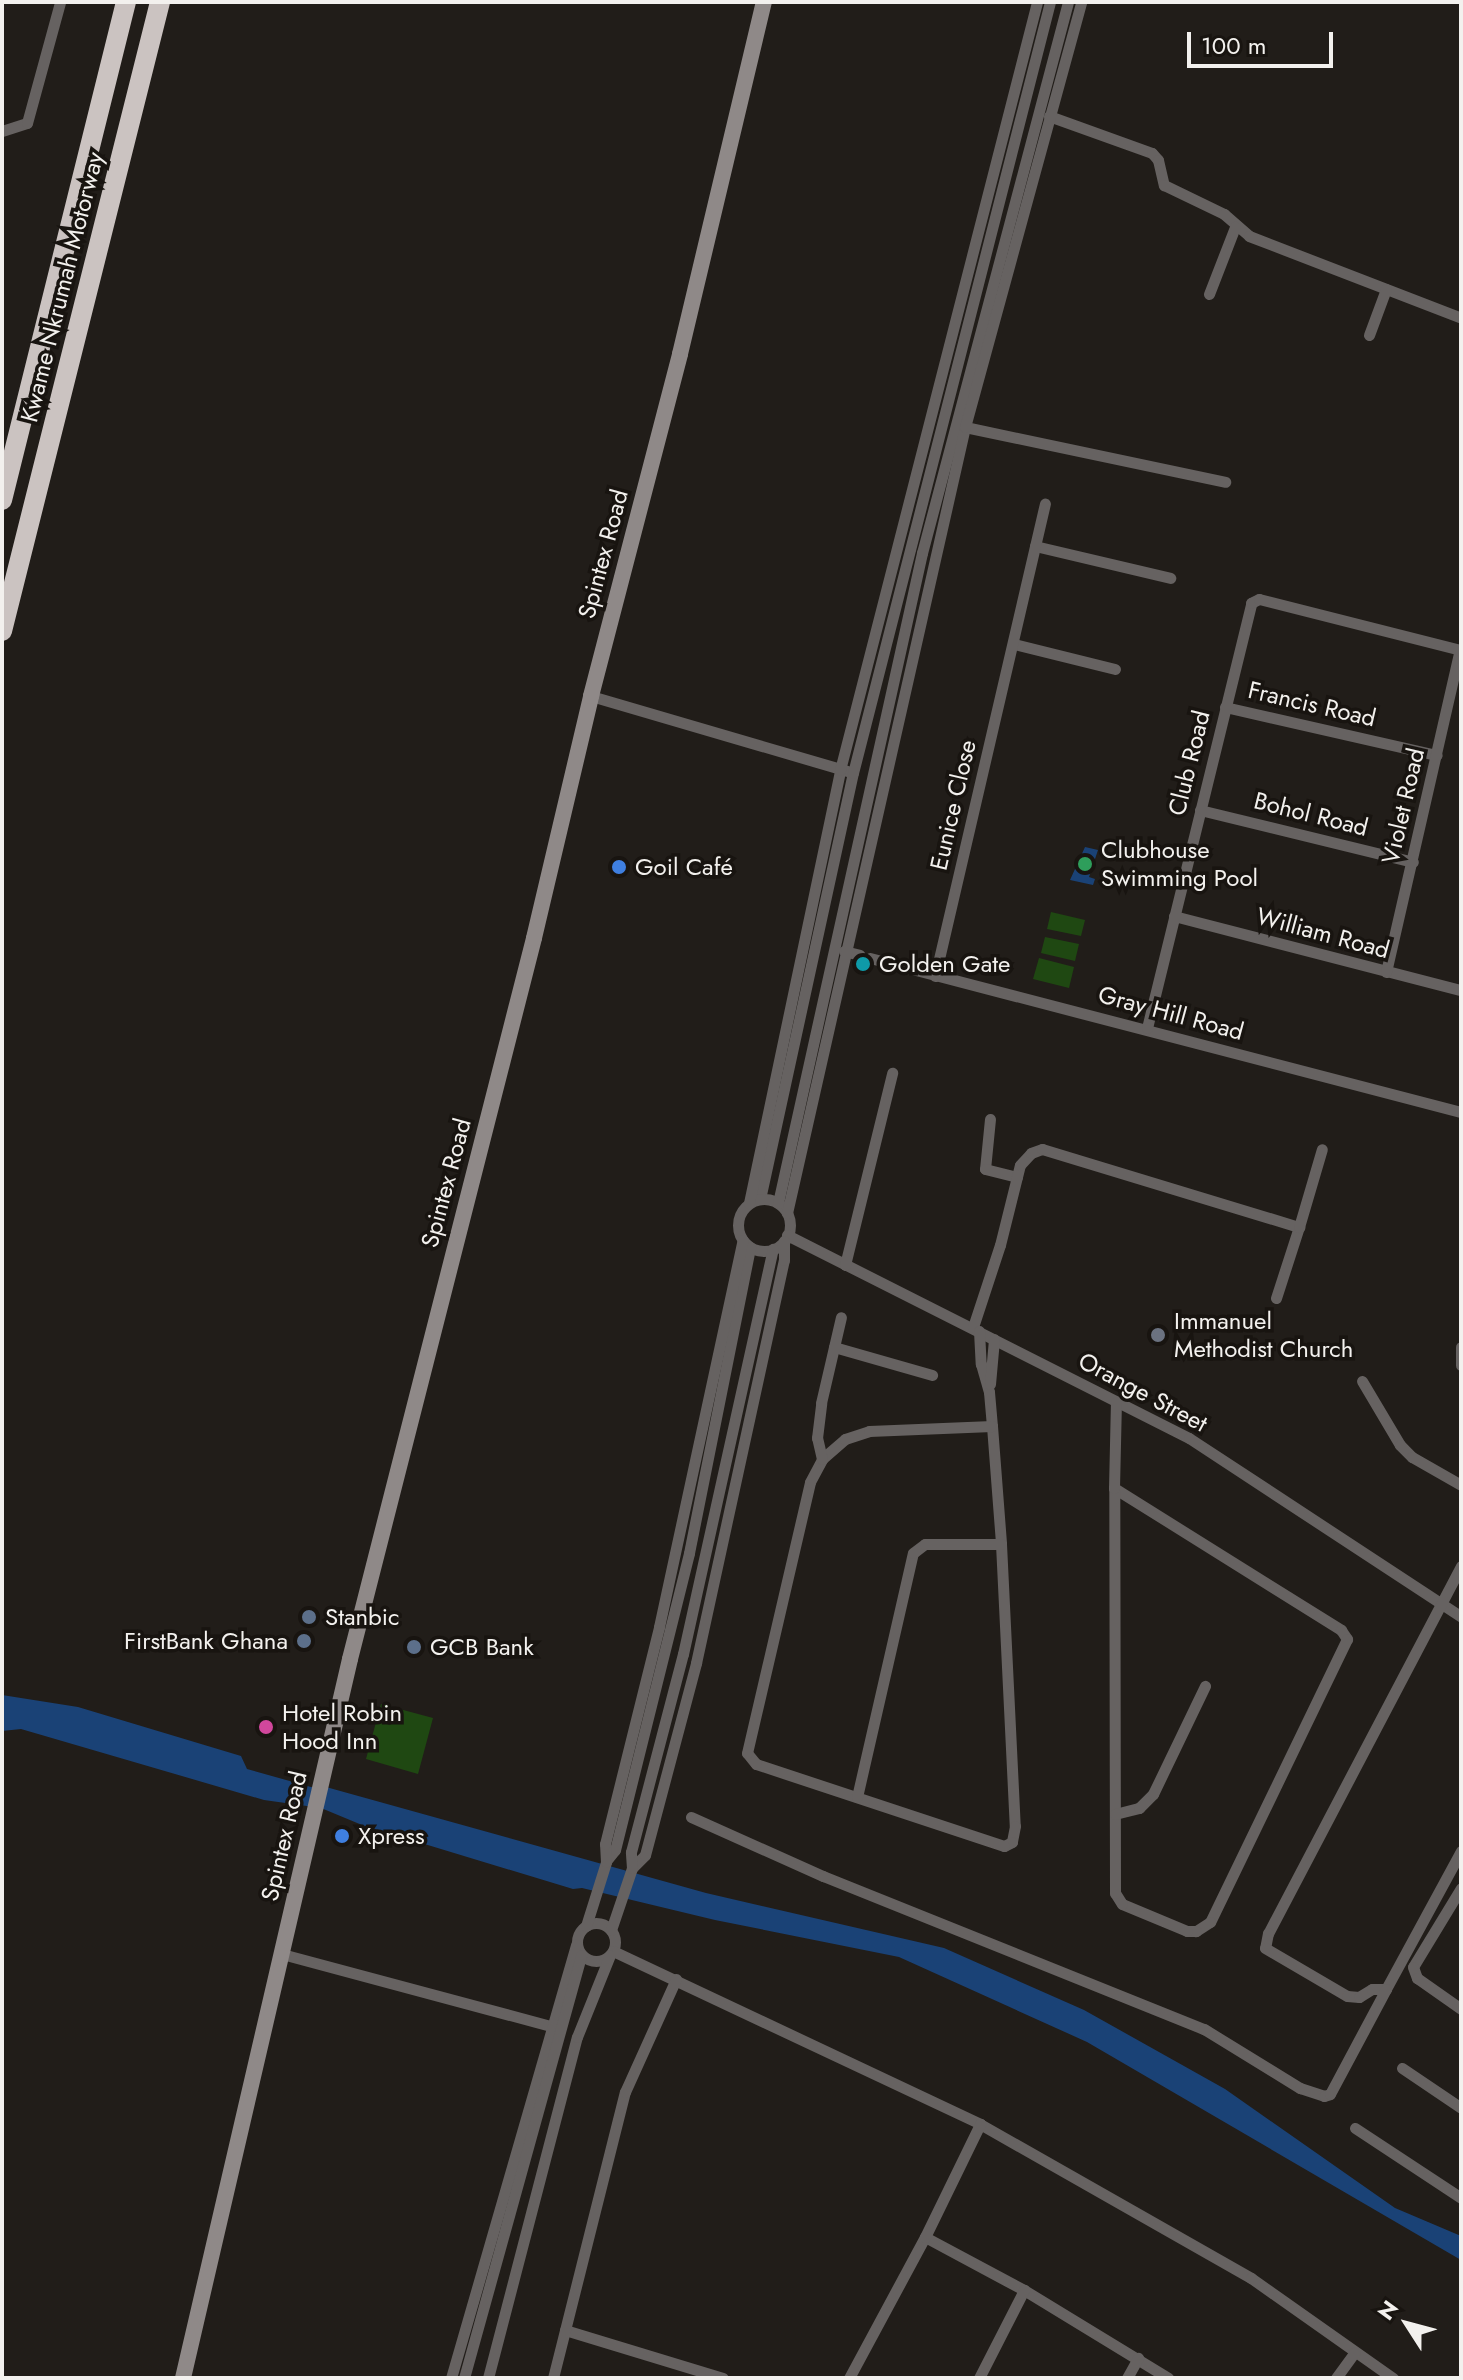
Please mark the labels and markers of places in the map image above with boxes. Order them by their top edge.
place label: Clubhouse Swimming Pool [1101,836,1258,892]
place label: Goil Café [635,853,733,881]
marker: Clubhouse Swimming Pool [1076,855,1094,873]
marker: Goil Café [610,858,628,876]
place label: Golden Gate [879,950,1010,978]
marker: Golden Gate [854,955,872,973]
place label: Immanuel Methodist Church [1174,1307,1353,1363]
marker: Immanuel Methodist Church [1149,1326,1167,1344]
place label: Stanbic [325,1603,399,1631]
marker: Stanbic [300,1608,318,1626]
place label: FirstBank Ghana [124,1627,288,1655]
marker: FirstBank Ghana [295,1632,313,1650]
place label: GCB Bank [430,1633,534,1661]
marker: GCB Bank [405,1638,423,1656]
place label: Hotel Robin Hood Inn [282,1699,402,1755]
marker: Hotel Robin Hood Inn [257,1718,275,1736]
place label: Xpress [358,1822,425,1850]
marker: Xpress [333,1827,351,1845]

